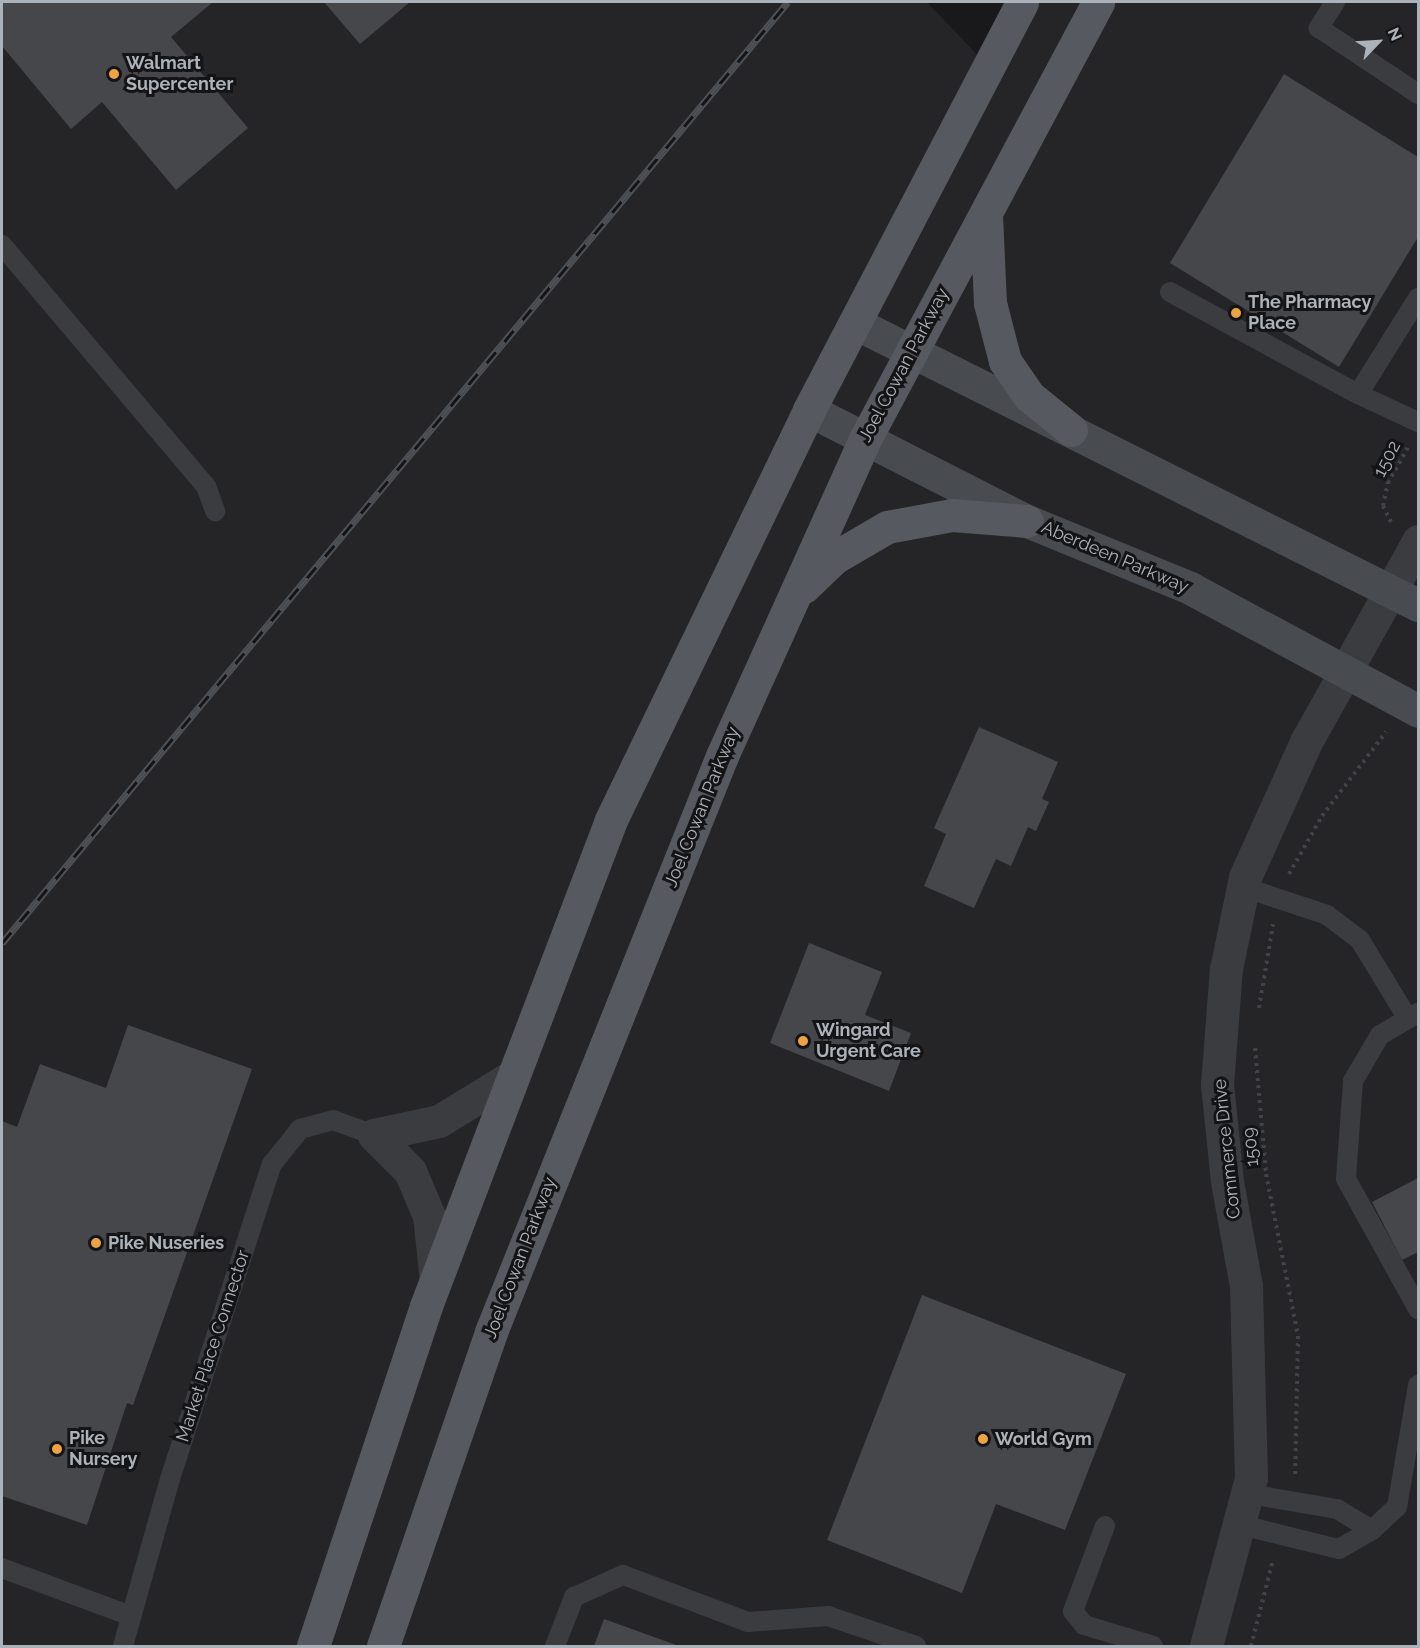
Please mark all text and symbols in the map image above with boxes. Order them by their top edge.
north arrow [1348,12,1408,72]
text: N [1384,25,1406,44]
place label: Walmart Supercenter [126,53,233,96]
marker: Walmart Supercenter [107,67,121,81]
street label: Joel Cowan Parkway [854,284,954,446]
place label: The Pharmacy Place [1248,292,1371,334]
marker: The Pharmacy Place [1229,306,1243,320]
street label: 1502 [1369,437,1405,481]
street label: Aberdeen Parkway [1038,516,1192,598]
street label: Joel Cowan Parkway [660,723,744,891]
place label: Wingard Urgent Care [816,1020,921,1062]
marker: Wingard Urgent Care [794,1032,812,1050]
street label: Commerce Drive [1209,1078,1245,1220]
street label: 1509 [1239,1127,1263,1167]
street label: Joel Cowan Parkway [479,1174,561,1342]
place label: Pike Nuseries [108,1232,224,1254]
marker: Pike Nuseries [89,1236,103,1250]
street label: Market Place Connector [172,1247,254,1445]
place label: Pike Nursery [69,1428,137,1470]
place label: World Gym [995,1428,1092,1450]
marker: World Gym [976,1432,990,1446]
marker: Pike Nursery [50,1442,64,1456]

